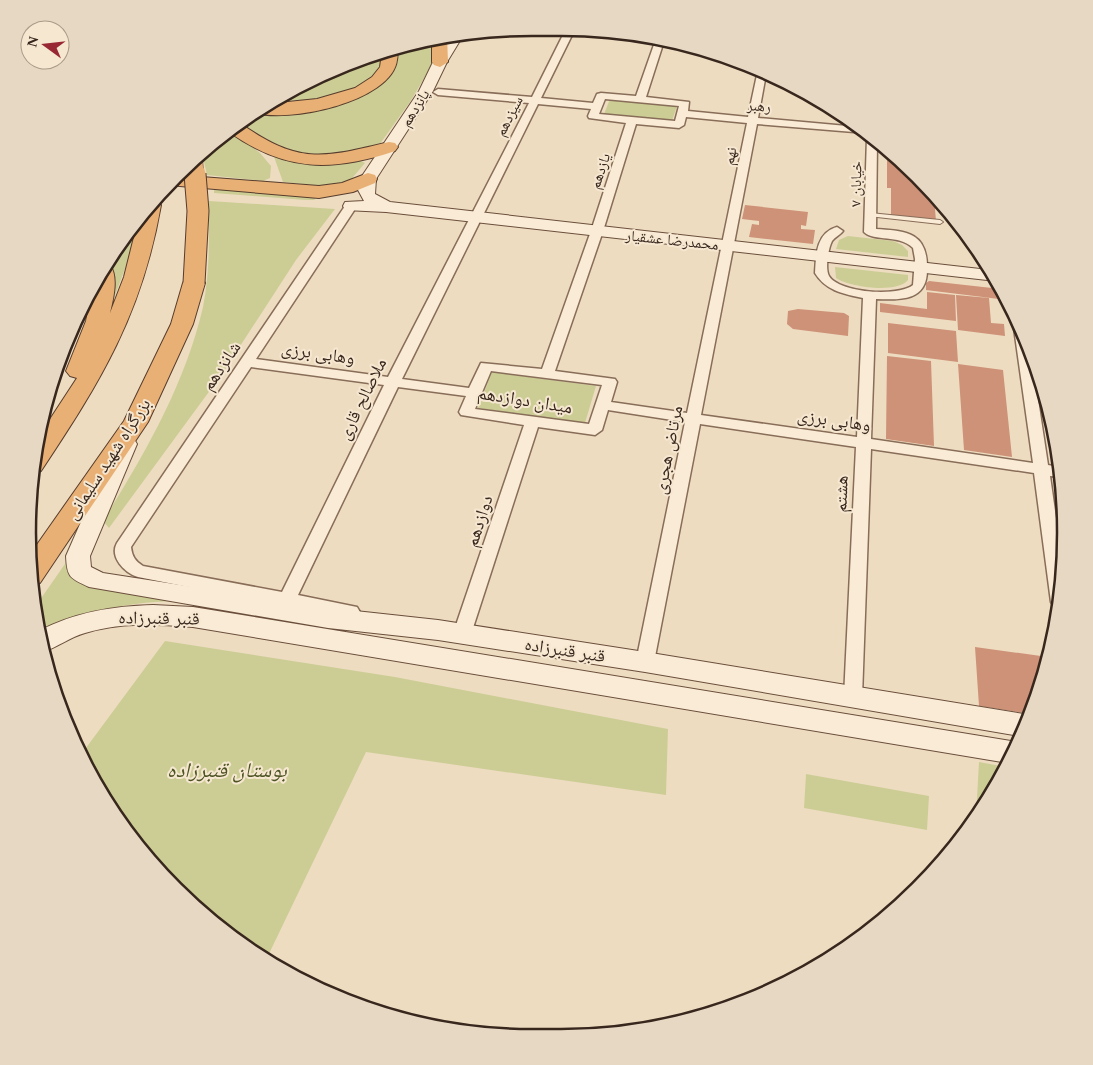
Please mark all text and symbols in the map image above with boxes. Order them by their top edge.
north arrow [20,20,70,70]
text: N [24,35,41,49]
street label: پانزدهم [397,86,434,131]
street label: سیزدهم [492,93,528,140]
street label: رهبر [745,97,772,116]
street label: نهم [720,146,742,167]
street label: یازدهم [587,151,615,191]
street label: خیابان ۷ [848,160,866,207]
street label: محمدرضا عشقیار [624,227,720,254]
street label: شانزدهم [197,338,246,395]
street label: وهابی برزی [280,338,356,369]
street label: ملاصالح قاری [334,355,392,444]
street label: میدان دوازدهم [476,383,574,419]
street label: بزرگراه شهید سلیمانی [61,395,155,524]
street label: مرتاض هجری [650,404,687,496]
street label: وهابی برزی [796,405,872,436]
street label: هشتم [830,475,854,513]
street label: دوازدهم [461,493,499,550]
street label: قنبر قنبرزاده [118,607,200,629]
street label: قنبر قنبرزاده [523,634,607,667]
park label: بوستان قنبرزاده [167,758,287,783]

